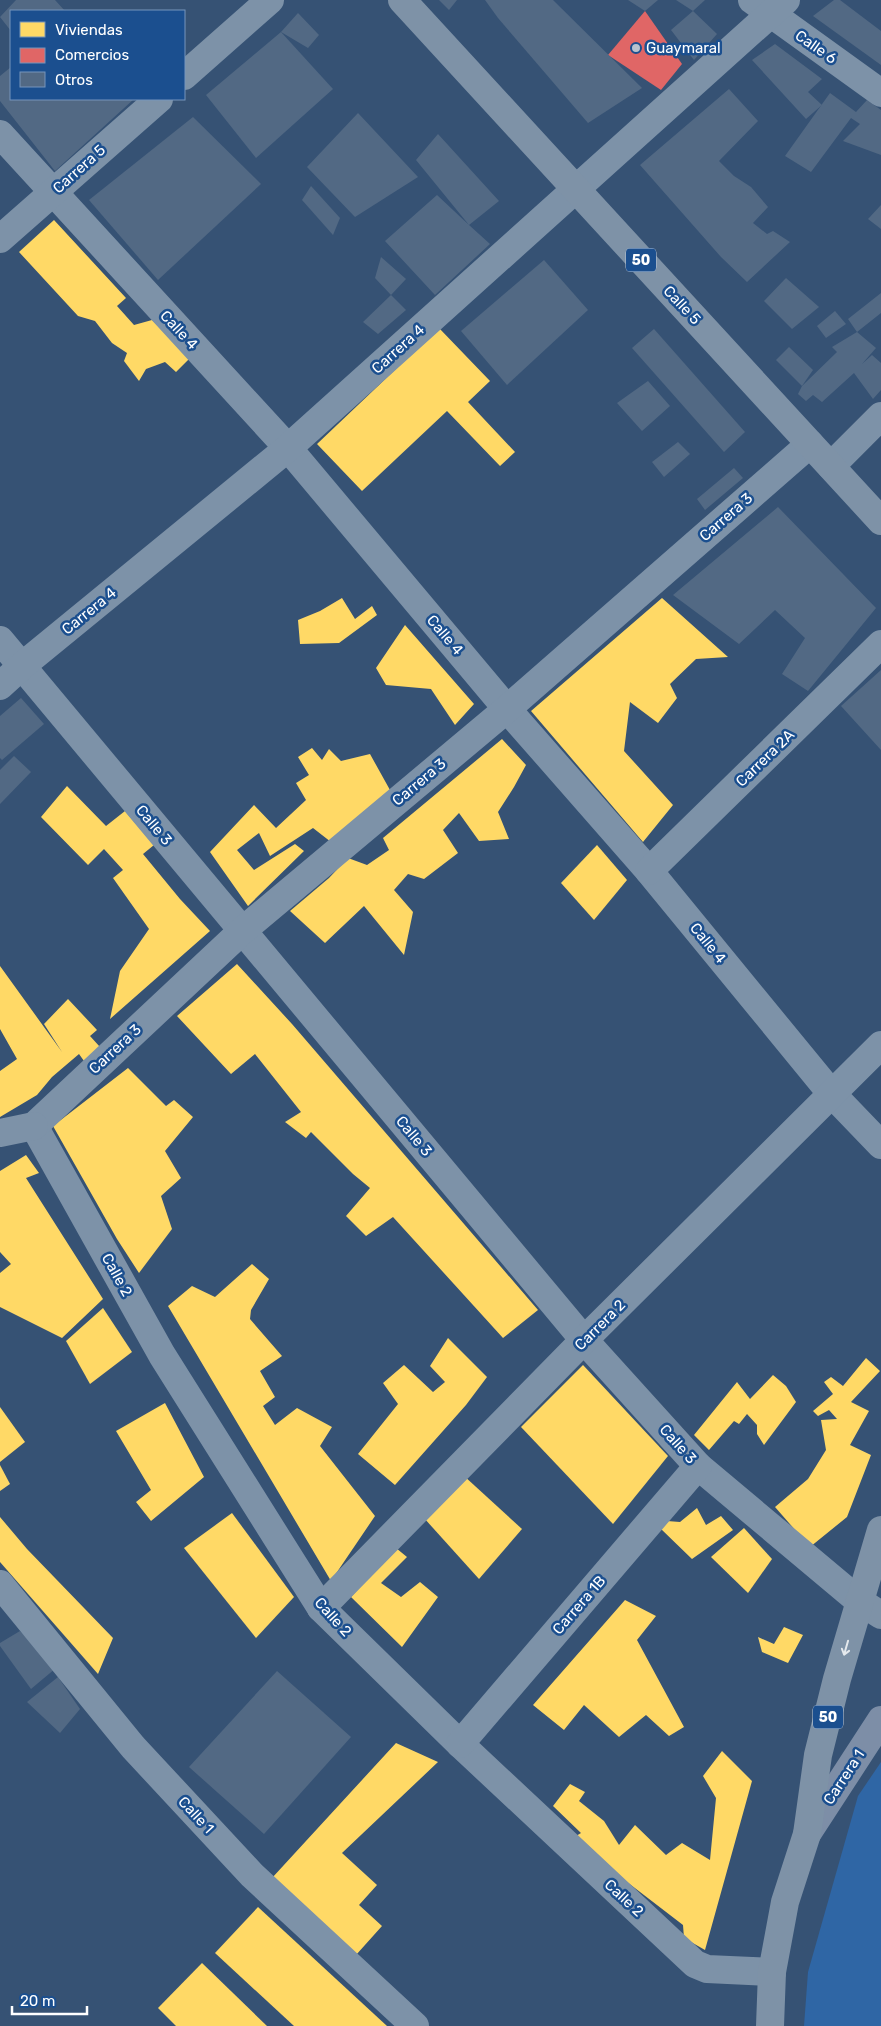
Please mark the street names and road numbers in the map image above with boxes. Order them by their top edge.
street label: Calle 6 [792,26,840,68]
street label: Carrera 5 [49,141,109,197]
road number: 50 [626,248,656,272]
street label: Calle 5 [660,282,705,328]
street label: Calle 4 [156,307,202,353]
street label: Carrera 4 [368,321,428,377]
street label: Carrera 3 [696,489,756,545]
street label: Carrera 4 [58,584,120,638]
street label: Calle 4 [423,611,467,659]
street label: Carrera 2A [732,726,798,790]
street label: Carrera 3 [389,754,449,810]
street label: Calle 3 [132,801,176,849]
street label: Calle 4 [686,919,730,967]
street label: Carrera 3 [85,1020,145,1078]
street label: Calle 3 [392,1112,436,1160]
street label: Calle 2 [98,1250,136,1300]
street label: Carrera 2 [571,1296,629,1354]
street label: Calle 3 [656,1421,700,1467]
street label: Carrera 1B [549,1572,609,1638]
street label: Calle 2 [311,1594,355,1640]
road number: 50 [813,1705,843,1728]
street label: Carrera 1 [820,1746,868,1808]
street label: Calle 1 [174,1793,218,1837]
street label: Calle 2 [601,1876,647,1921]

